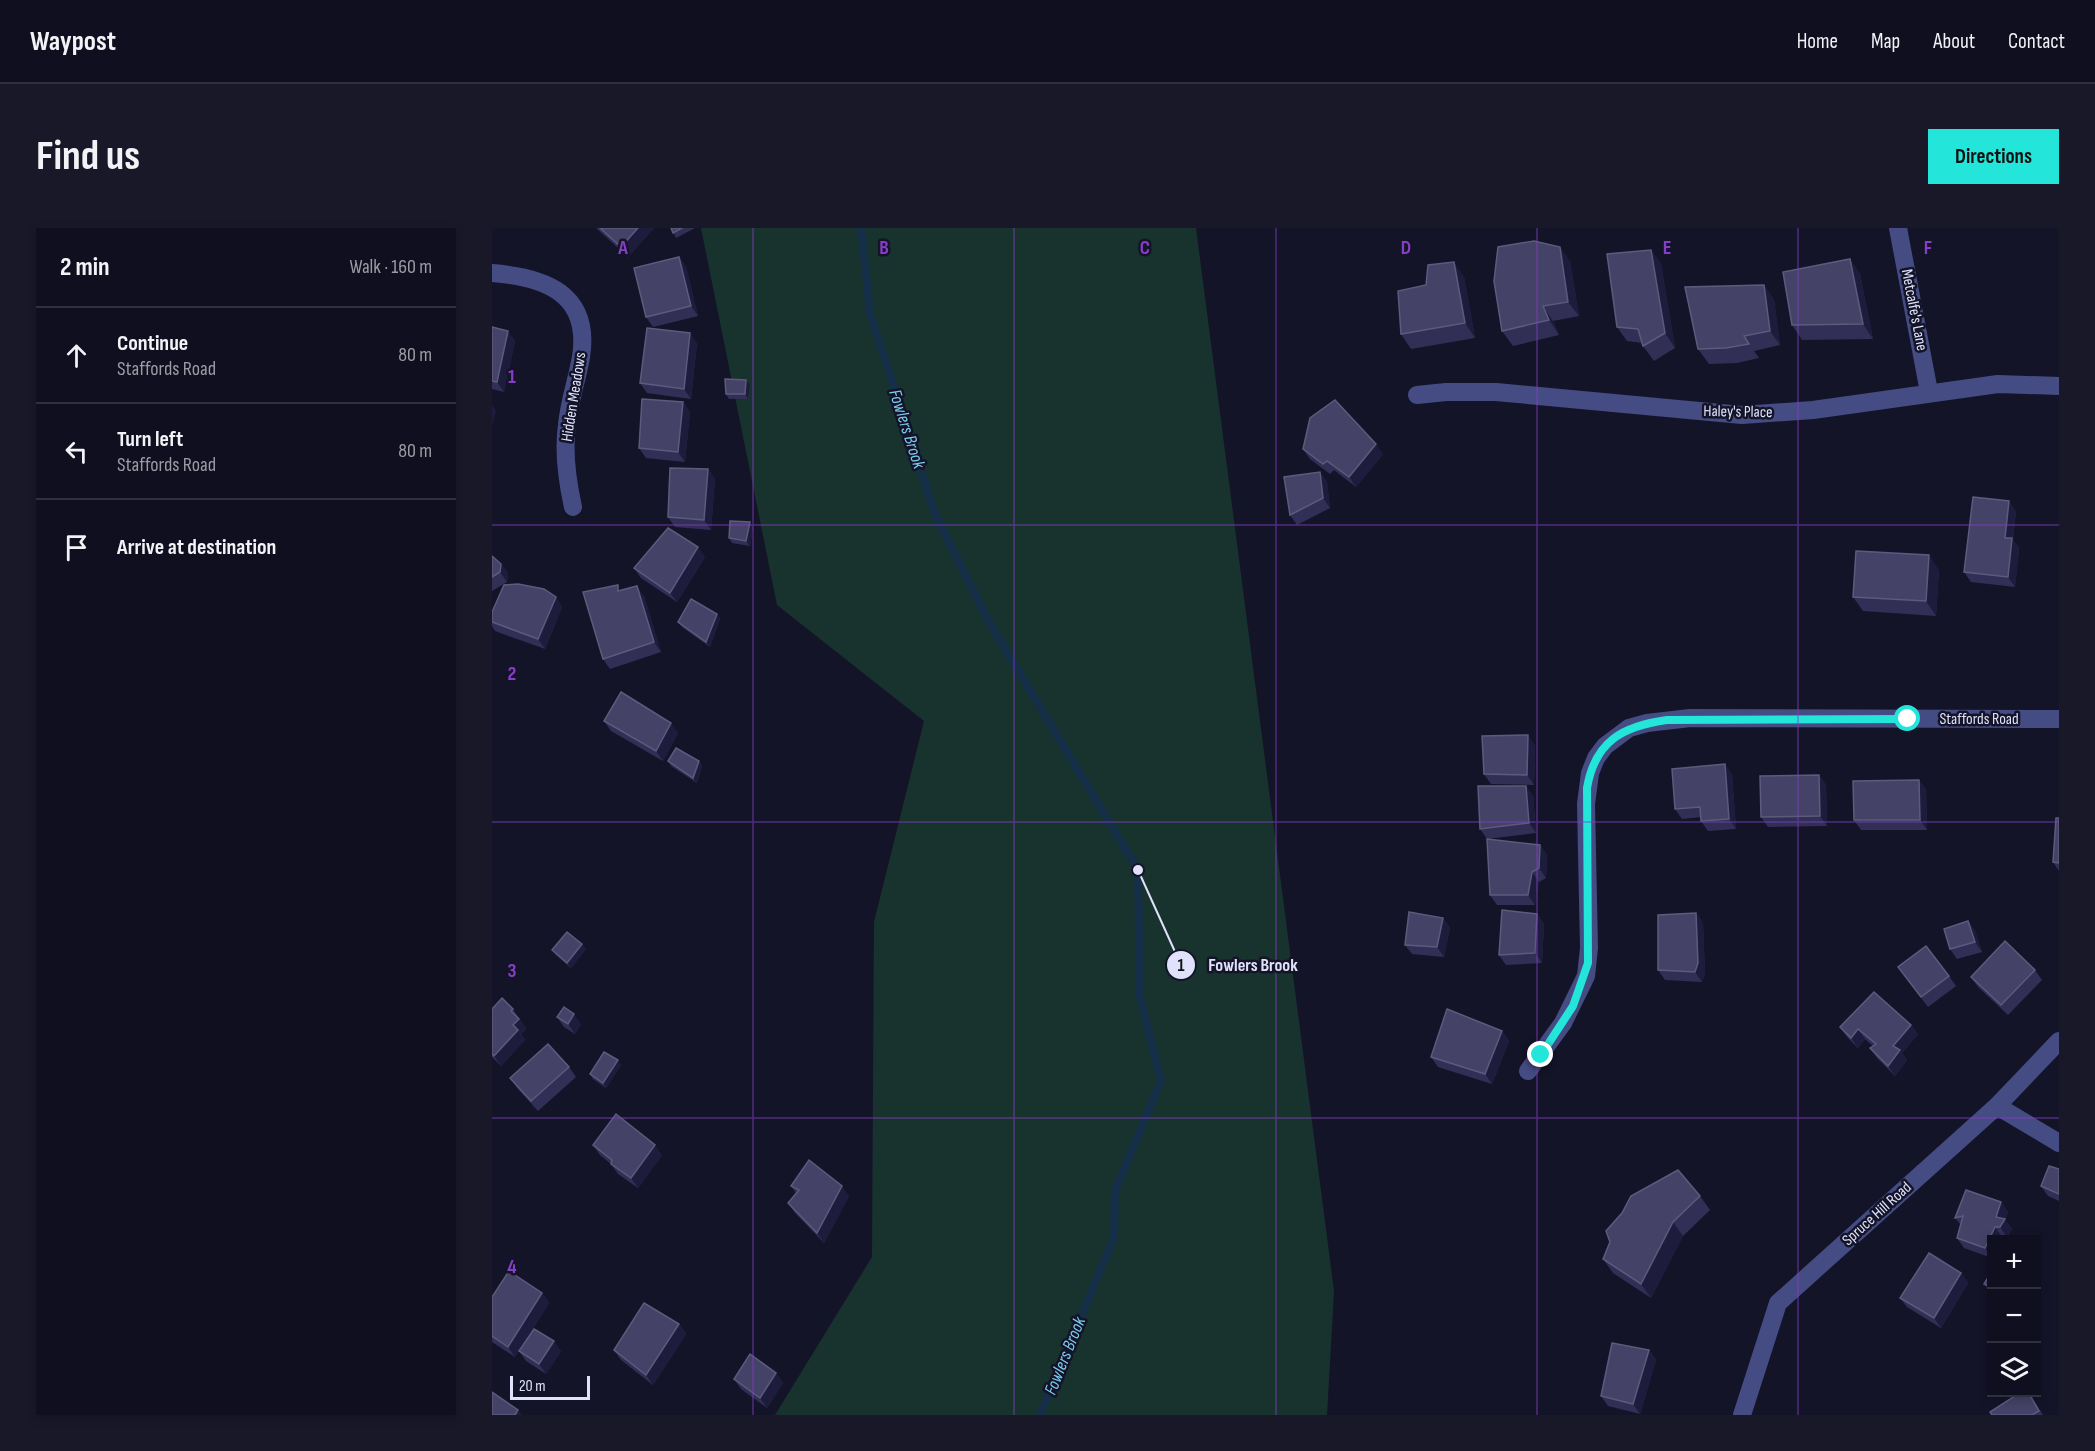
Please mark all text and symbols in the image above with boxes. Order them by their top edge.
text: Waypost [30,25,116,58]
text: Home [1797,29,1838,54]
text: Map [1871,29,1900,54]
text: About [1933,29,1975,54]
text: Contact [2008,29,2065,54]
button: Directions [1928,129,2059,184]
text: Find us [36,131,140,182]
text: A [617,236,628,260]
text: B [879,236,889,260]
text: C [1140,236,1150,260]
text: D [1401,236,1411,260]
text: E [1663,236,1671,260]
text: F [1924,236,1932,260]
text: 2 min [60,252,110,283]
text: Walk · 160 m [349,255,432,279]
street label: Metcalfe's Lane [1897,268,1931,352]
text: Continue [117,330,188,357]
icon: ahead [60,339,93,372]
text: 80 m [398,343,432,367]
street label: Hidden Meadows [558,351,590,443]
text: Staffords Road [117,357,216,381]
text: 1 [508,365,516,389]
water label: Fowlers Brook [884,387,930,472]
street label: Haley's Place [1703,402,1773,422]
text: Turn left [117,426,183,453]
icon: left [60,435,93,468]
text: 80 m [398,439,432,463]
text: Staffords Road [117,453,216,477]
icon: arrive [60,531,93,564]
text: Arrive at destination [117,534,276,561]
text: 2 [508,662,516,686]
route start [1894,705,1920,731]
street label: Staffords Road [1939,710,2019,729]
callout: Fowlers Brook [1166,947,1309,983]
text: 1 [1177,955,1185,976]
text: Fowlers Brook [1208,955,1298,976]
text: 3 [508,959,517,983]
route end [1527,1041,1553,1067]
street label: Spruce Hill Road [1839,1178,1915,1250]
map controls [1987,1235,2041,1397]
button: + [1987,1235,2041,1289]
text: 4 [507,1255,517,1279]
button: − [1987,1289,2041,1343]
water label: Fowlers Brook [1040,1313,1091,1398]
button: layers [1987,1343,2041,1397]
scale bar [510,1373,590,1400]
text: 20 m [519,1377,546,1396]

